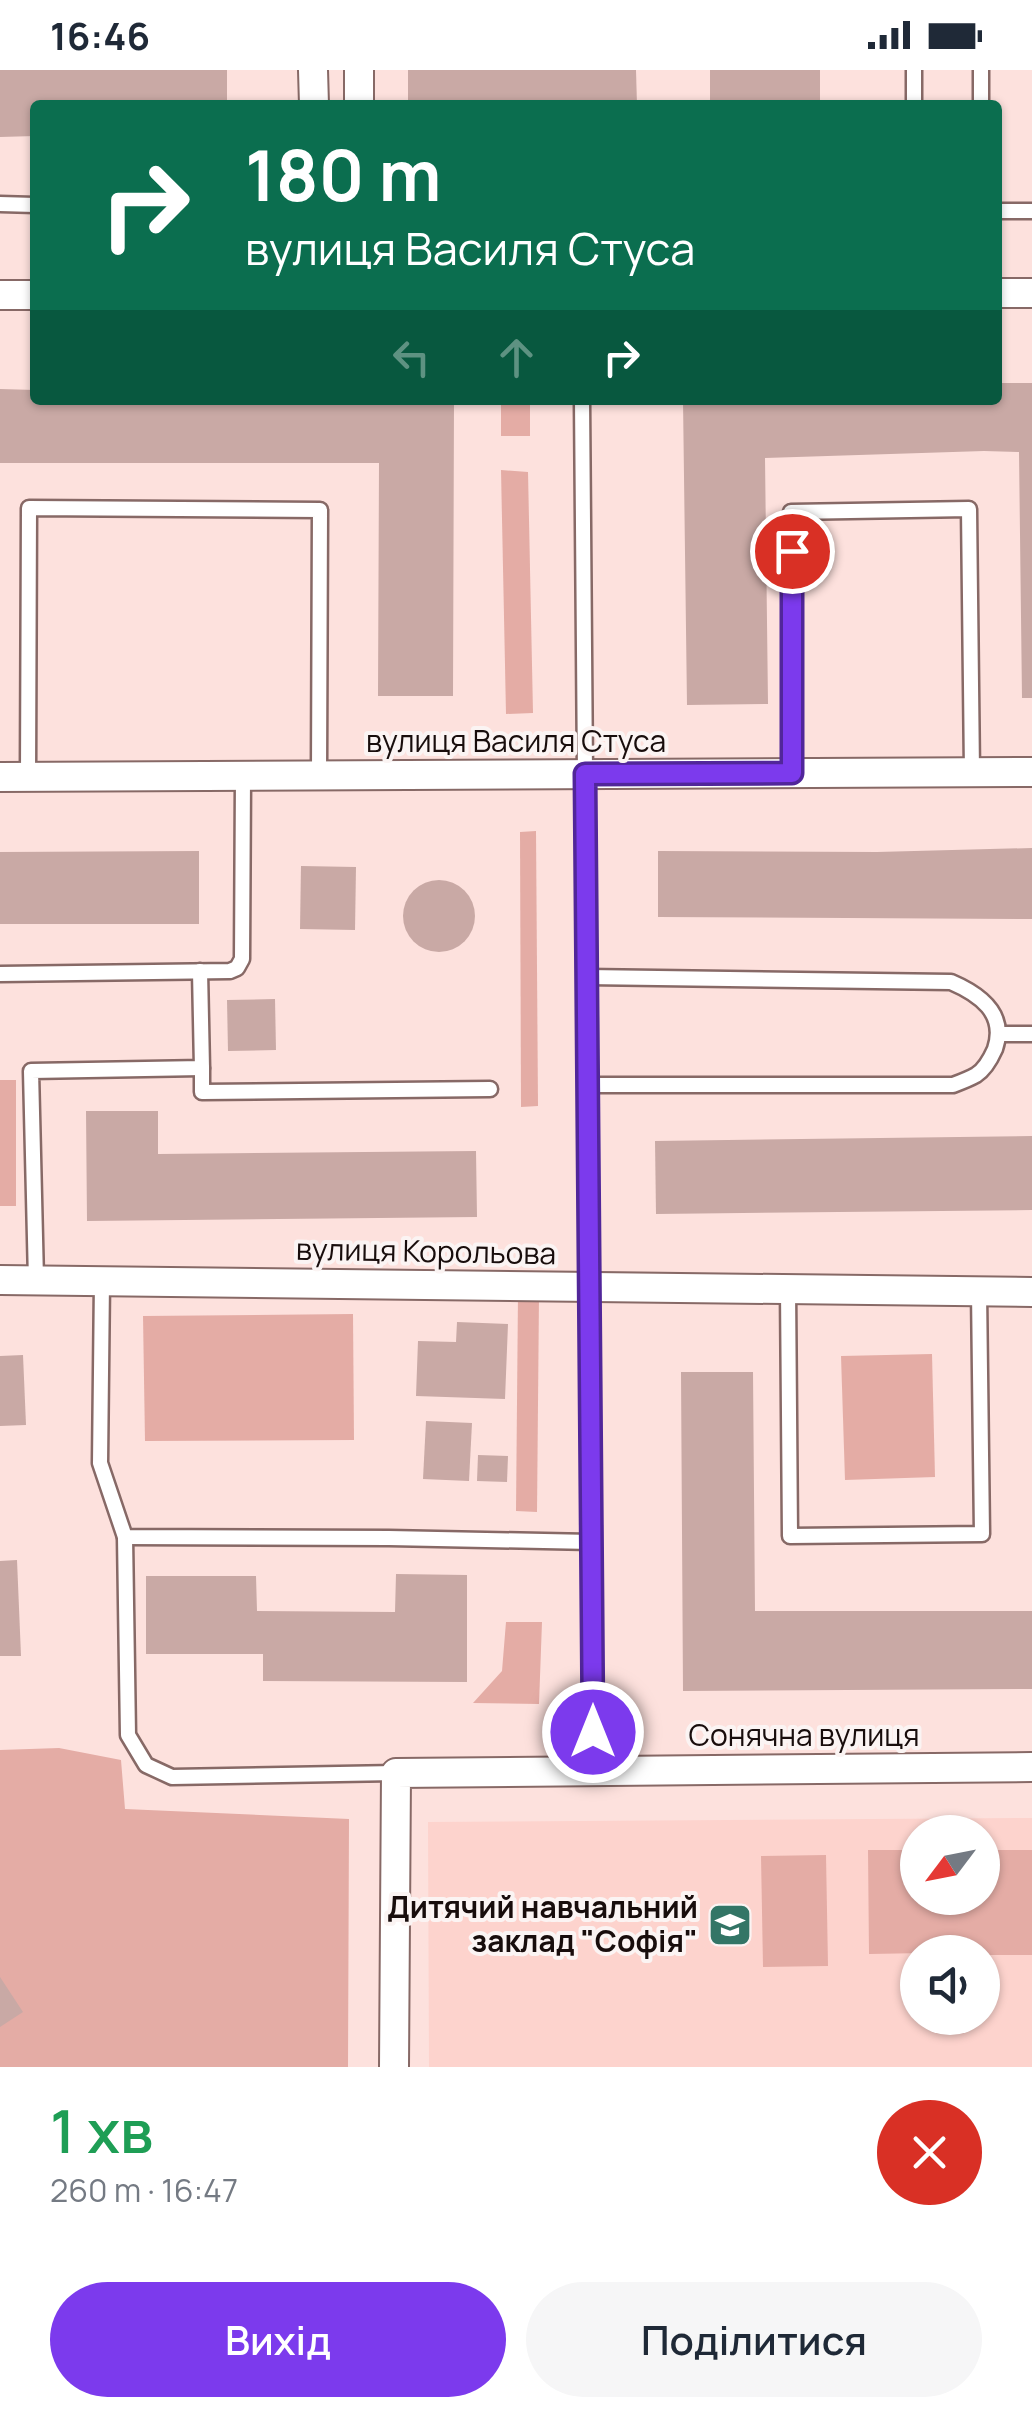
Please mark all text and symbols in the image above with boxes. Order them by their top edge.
text: 16:46 [50,9,150,61]
text: 180 m [245,126,442,222]
icon: right [80,140,210,270]
text: вулиця Василя Стуса [245,217,695,279]
icon: left [384,330,439,385]
icon: ahead [489,330,544,385]
icon: right [594,330,649,385]
pin [750,509,835,594]
icon: arrive [765,524,820,579]
street label: вулиця Василя Стуса [366,720,666,761]
street label: вулиця Корольова [296,1228,557,1273]
position arrow [541,1680,645,1784]
street label: Сонячна вулиця [689,1714,919,1755]
north arrow [900,1815,1000,1915]
map controls [900,1815,1000,2035]
place label: Дитячий навчальний заклад "Софія" [387,1886,698,1961]
school or university icon: Дитячий навчальний заклад "Софія" [707,1902,753,1948]
button: sound [900,1935,1000,2035]
text: 1 хв [50,2089,153,2171]
button: close [877,2100,982,2205]
text: 260 m · 16:47 [50,2168,238,2212]
button: Вихід [50,2282,506,2397]
button: Поділитися [526,2282,982,2397]

